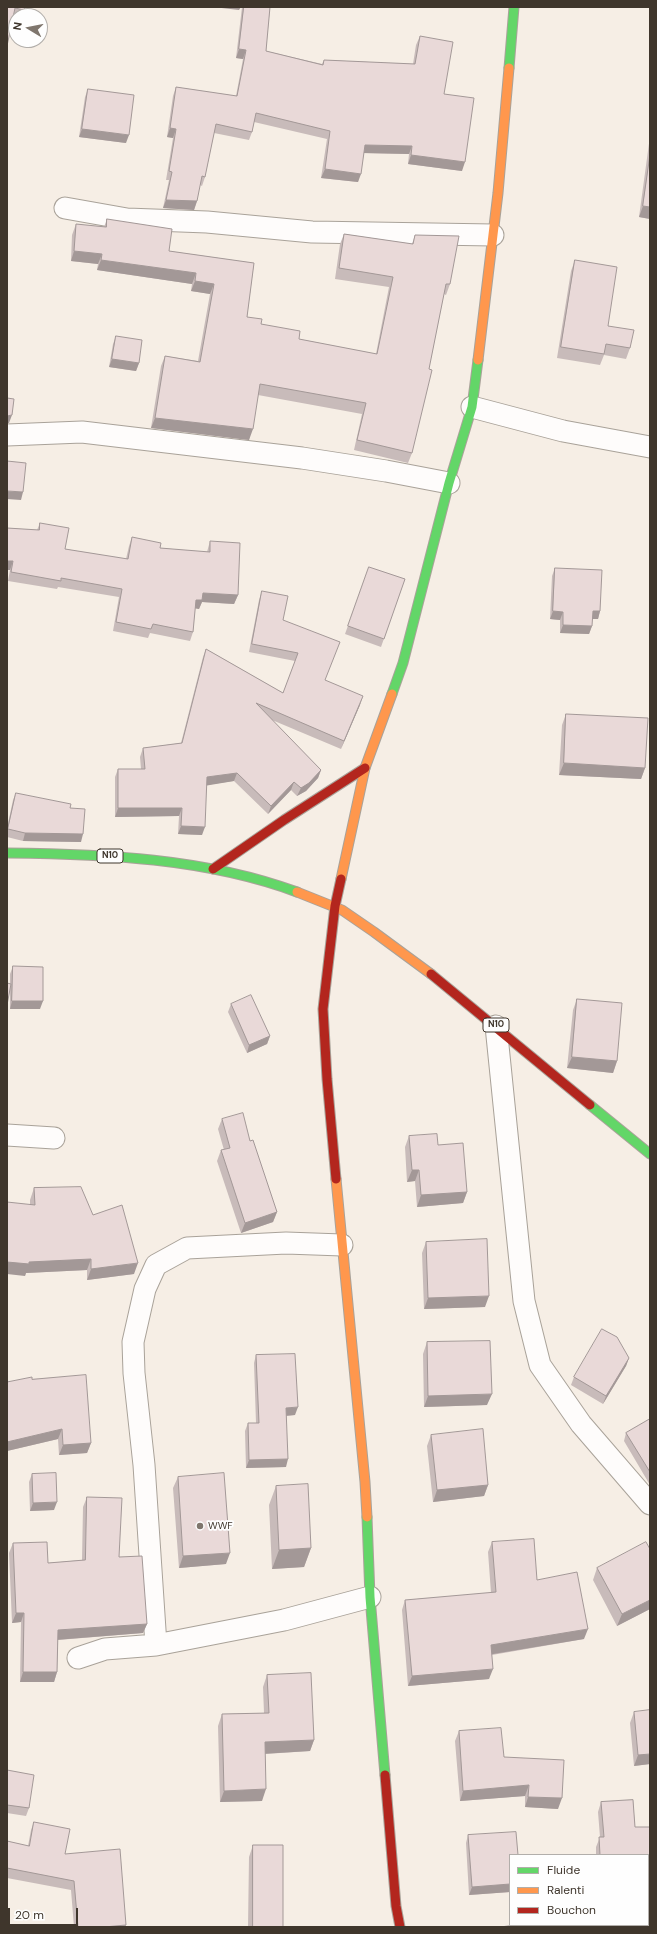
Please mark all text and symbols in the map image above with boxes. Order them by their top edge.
north arrow [8,8,48,48]
text: N [10,21,25,31]
road number: N10 [97,849,123,863]
road number: N10 [483,1018,509,1032]
place label: WWF [208,1520,233,1532]
marker: WWF [195,1521,205,1531]
legend [509,1854,649,1926]
text: Fluide [547,1862,580,1878]
text: Ralenti [547,1882,584,1898]
scale bar [10,1900,80,1926]
text: Bouchon [547,1902,596,1918]
text: 20 m [15,1907,44,1923]

